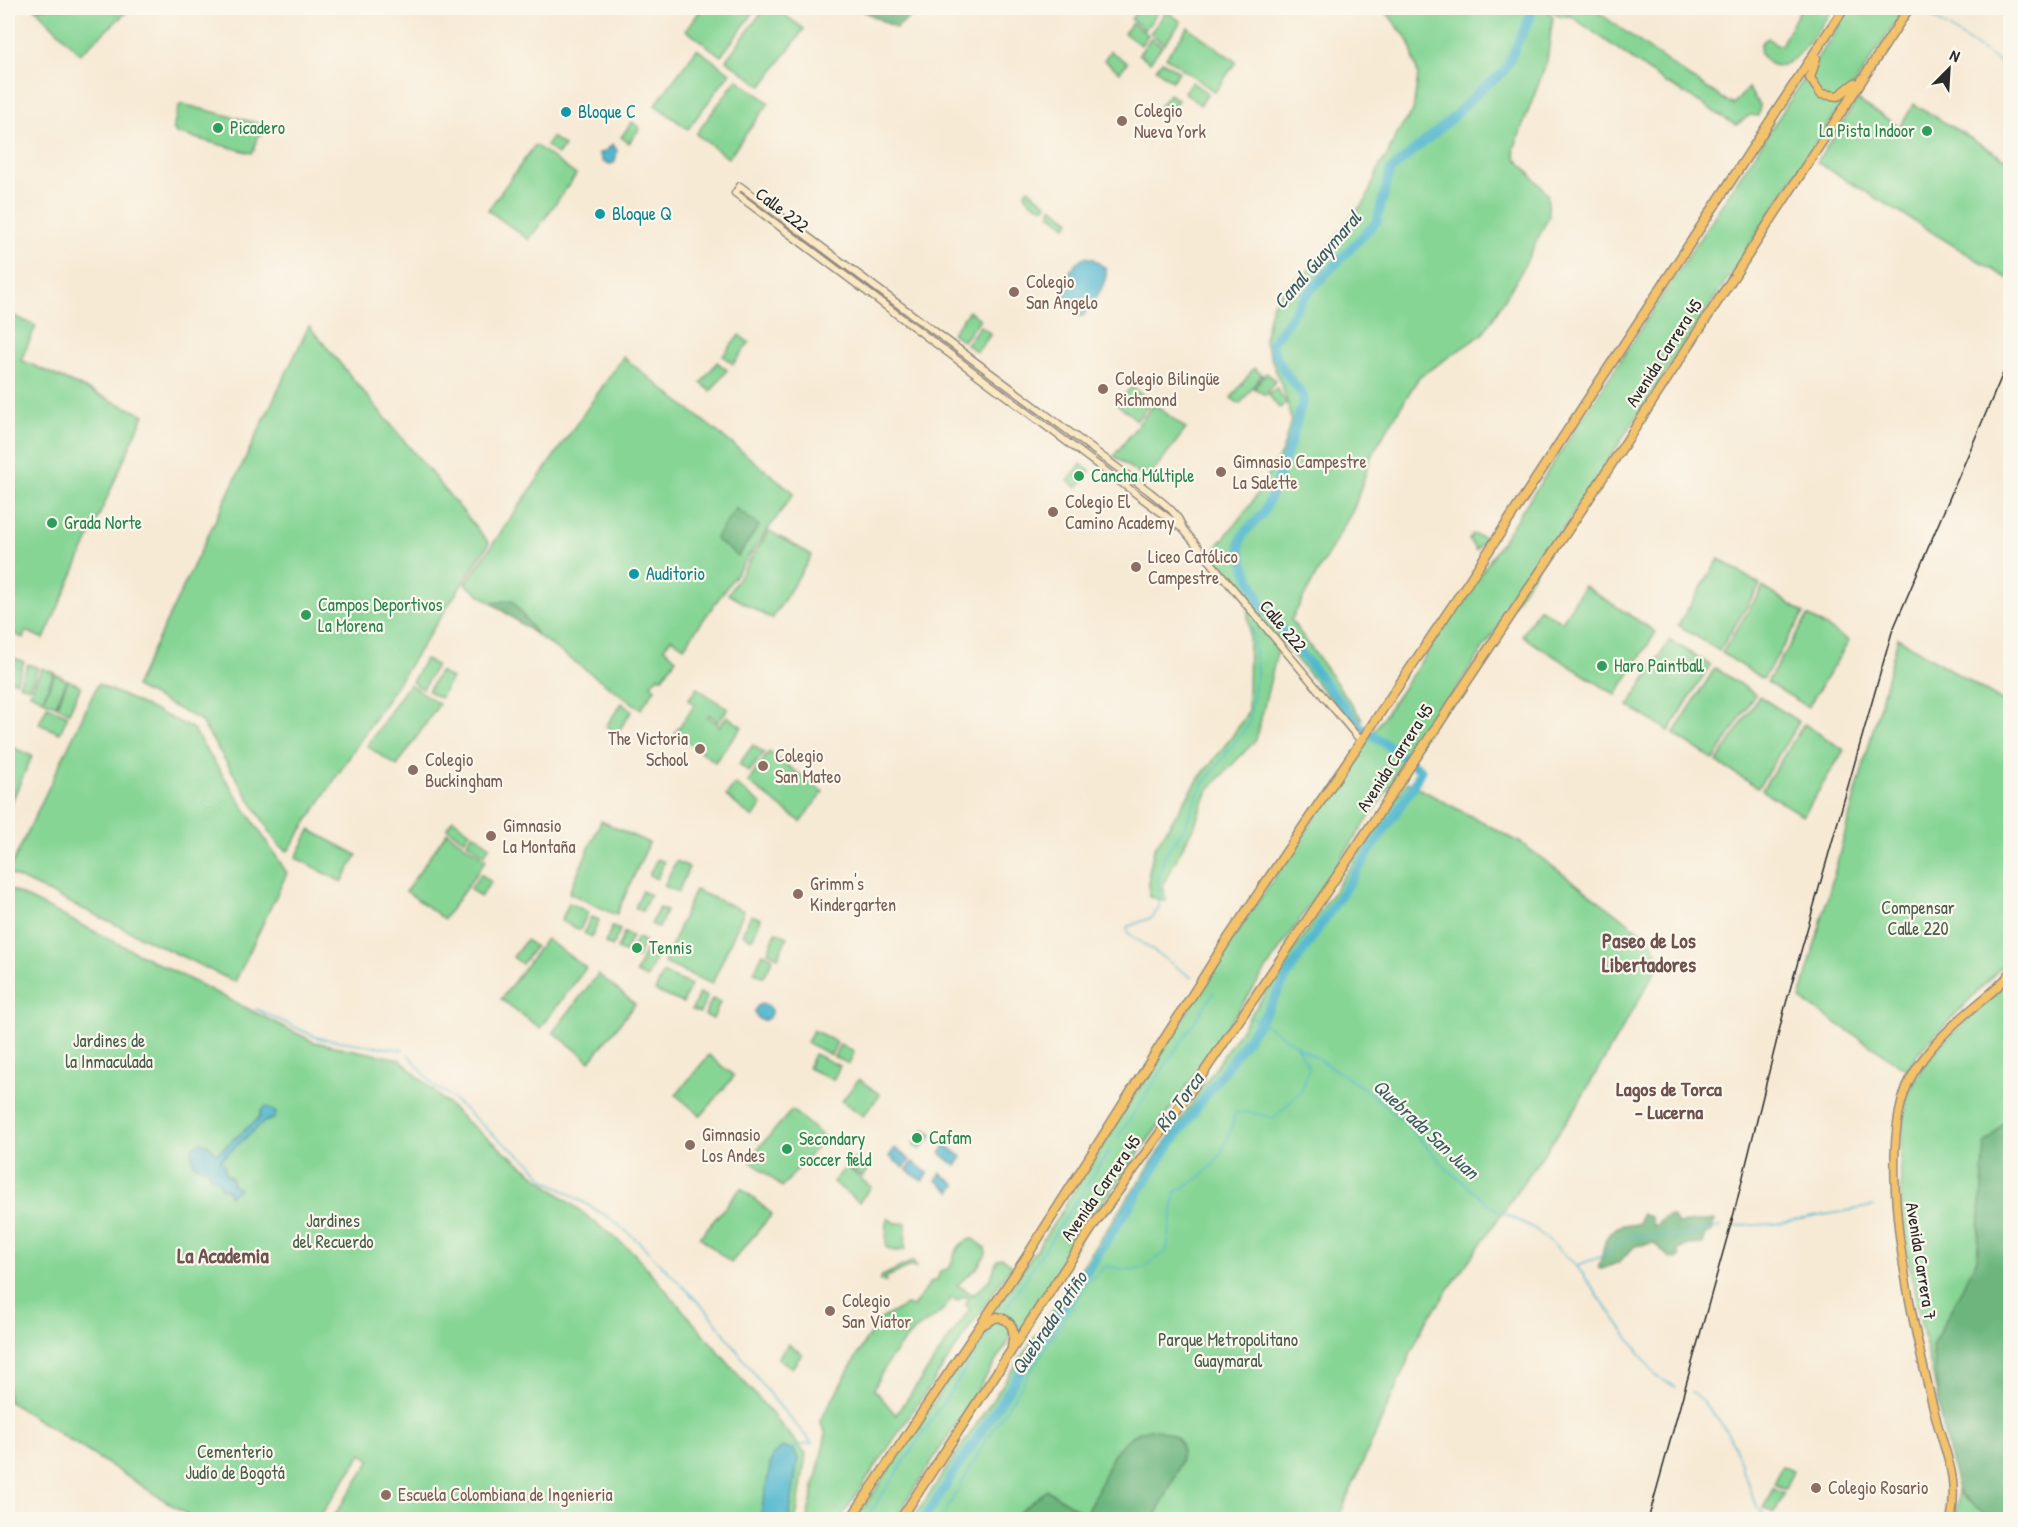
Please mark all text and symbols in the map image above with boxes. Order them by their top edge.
north arrow [1919,39,1979,99]
text: N [1947,44,1964,67]
place label: Colegio Nueva York [1134,98,1206,144]
place label: Bloque C [578,99,636,124]
marker: Bloque C [559,105,573,119]
marker: Colegio Nueva York [1115,114,1129,128]
place label: Picadero [230,115,285,140]
place label: La Pista Indoor [1819,118,1915,143]
marker: Picadero [211,121,225,135]
marker: La Pista Indoor [1920,124,1934,138]
street label: Calle 222 [750,181,815,238]
place label: Bloque Q [612,201,672,226]
water label: Canal Guaymaral [1266,204,1369,315]
marker: Bloque Q [593,207,607,221]
place label: Colegio San Angelo [1026,269,1098,315]
marker: Colegio San Angelo [1007,285,1021,299]
street label: Avenida Carrera 45 [1619,294,1708,412]
place label: Colegio Bilingüe Richmond [1115,366,1220,412]
marker: Colegio Bilingüe Richmond [1096,382,1110,396]
place label: Gimnasio Campestre La Salette [1233,449,1367,495]
place label: Cancha Múltiple [1091,463,1194,488]
marker: Gimnasio Campestre La Salette [1214,465,1228,479]
marker: Cancha Múltiple [1072,469,1086,483]
place label: Colegio El Camino Academy [1065,489,1175,535]
marker: Colegio El Camino Academy [1046,505,1060,519]
place label: Grada Norte [64,510,142,535]
marker: Grada Norte [45,516,59,530]
place label: Liceo Católico Campestre [1148,544,1238,590]
marker: Liceo Católico Campestre [1129,560,1143,574]
place label: Auditorio [646,561,705,586]
marker: Auditorio [627,567,641,581]
place label: Campos Deportivos La Morena [318,592,442,638]
street label: Calle 222 [1254,594,1313,658]
marker: Campos Deportivos La Morena [299,608,313,622]
place label: Haro Paintball [1614,653,1704,678]
marker: Haro Paintball [1595,659,1609,673]
street label: Avenida Carrera 45 [1350,699,1439,817]
place label: The Victoria School [608,726,688,772]
marker: The Victoria School [693,742,707,756]
place label: Colegio San Mateo [775,743,841,789]
place label: Colegio Buckingham [425,747,503,793]
marker: Colegio San Mateo [756,759,770,773]
marker: Colegio Buckingham [406,763,420,777]
place label: Gimnasio La Montaña [503,813,575,859]
marker: Gimnasio La Montaña [484,829,498,843]
place label: Grimm's Kindergarten [810,871,896,917]
marker: Grimm's Kindergarten [791,887,805,901]
park label: Compensar Calle 220 [1881,895,1955,941]
district label: Paseo de Los Libertadores [1602,926,1696,979]
place label: Tennis [649,935,692,960]
marker: Tennis [630,941,644,955]
park label: Jardines de la Inmaculada [65,1028,153,1074]
water label: Río Torca [1148,1065,1210,1137]
water label: Quebrada San Juan [1367,1072,1487,1186]
district label: Lagos de Torca - Lucerna [1616,1075,1722,1125]
place label: Gimnasio Los Andes [702,1122,765,1168]
place label: Cafam [929,1125,972,1150]
place label: Secondary soccer field [799,1126,872,1172]
street label: Avenida Carrera 45 [1055,1129,1147,1246]
marker: Cafam [910,1131,924,1145]
marker: Gimnasio Los Andes [683,1138,697,1152]
marker: Secondary soccer field [780,1142,794,1156]
street label: Avenida Carrera 7 [1900,1200,1943,1321]
park label: Jardines del Recuerdo [293,1208,374,1254]
district label: La Academia [177,1241,269,1270]
water label: Quebrada Patiño [1004,1264,1094,1380]
place label: Colegio San Viator [842,1288,911,1334]
marker: Colegio San Viator [823,1304,837,1318]
park label: Parque Metropolitano Guaymaral [1158,1327,1298,1373]
park label: Cementerio Judío de Bogotá [185,1439,285,1485]
place label: Colegio Rosario [1828,1475,1928,1500]
marker: Colegio Rosario [1809,1481,1823,1495]
place label: Escuela Colombiana de Ingenieria [398,1482,613,1507]
marker: Escuela Colombiana de Ingenieria [379,1488,393,1502]

